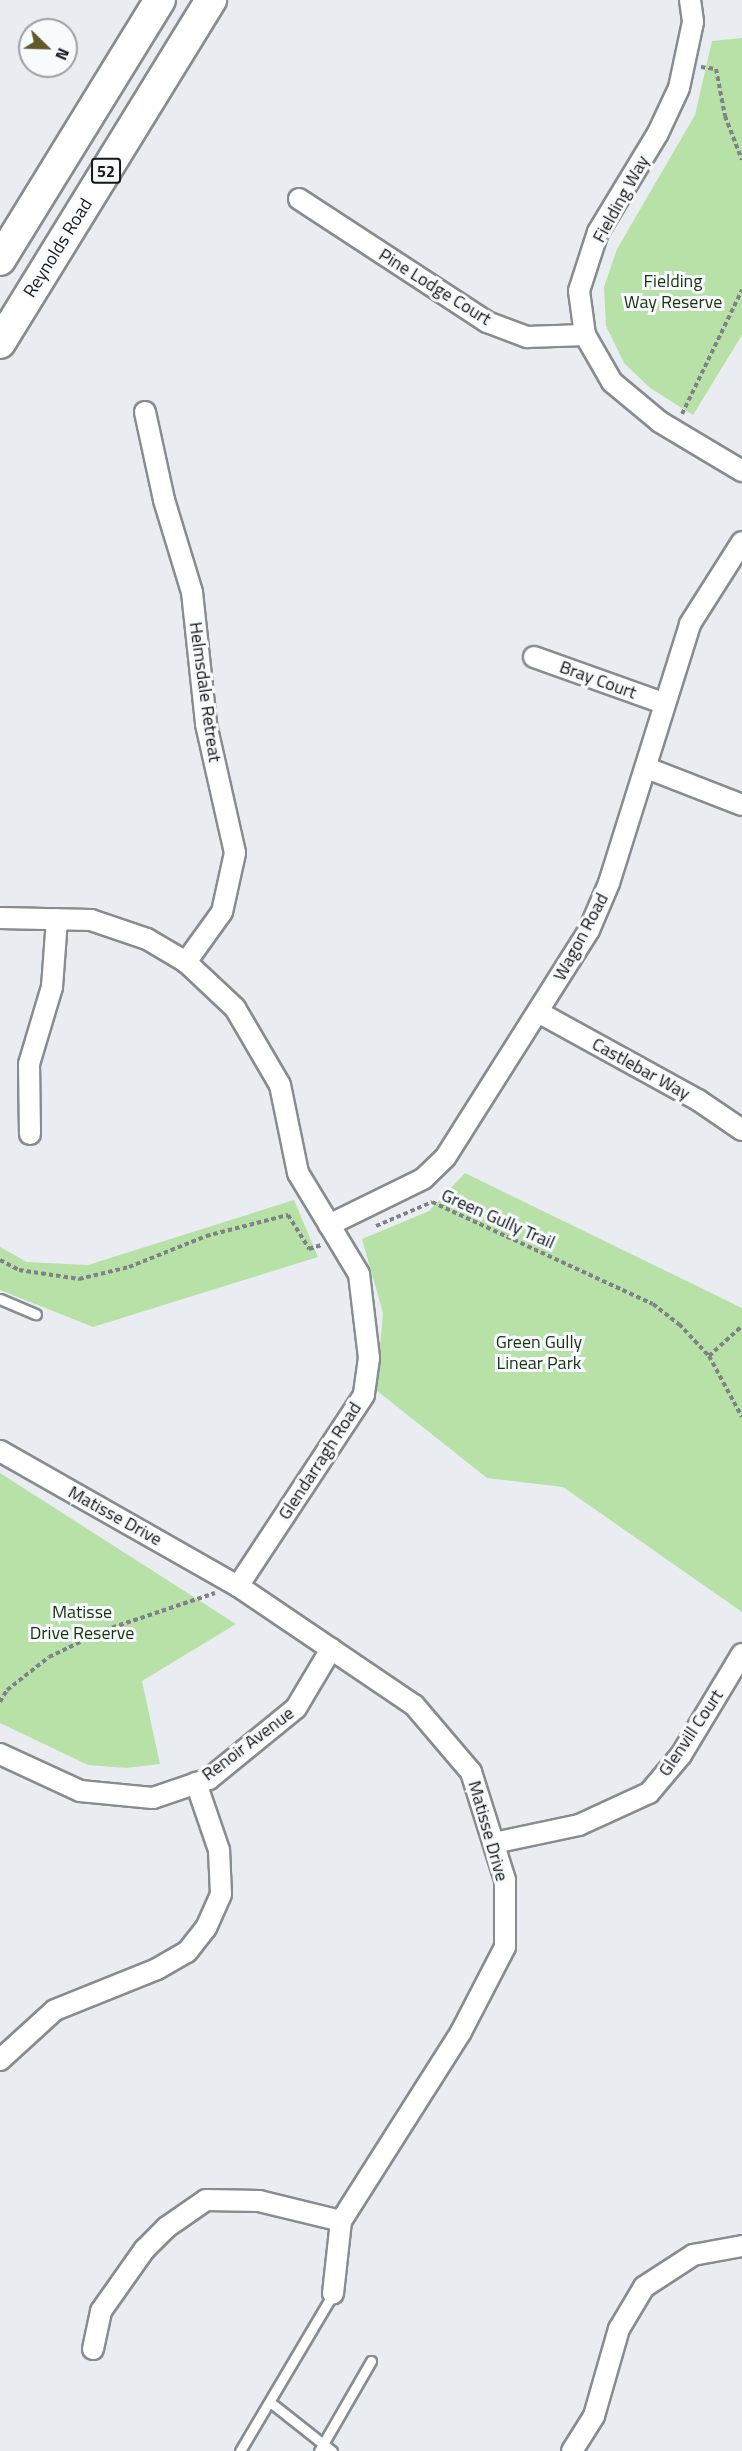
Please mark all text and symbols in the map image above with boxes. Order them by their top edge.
north arrow [18,18,78,78]
text: N [50,44,76,64]
street label: Fielding Way [588,152,654,246]
road number: 52 [91,158,121,184]
street label: Reynolds Road [19,194,97,302]
street label: Pine Lodge Court [375,244,495,330]
park label: Fielding Way Reserve [624,271,722,314]
street label: Helmsdale Retreat [184,621,226,763]
street label: Bray Court [557,656,639,704]
street label: Wagon Road [549,890,613,984]
street label: Castlebar Way [588,1033,694,1105]
street label: Green Gully Trail [438,1184,558,1254]
park label: Green Gully Linear Park [496,1332,582,1374]
street label: Glendarragh Road [274,1398,366,1524]
street label: Matisse Drive [64,1481,166,1551]
park label: Matisse Drive Reserve [30,1602,134,1644]
street label: Glenvill Court [654,1686,728,1780]
street label: Renoir Avenue [198,1702,298,1786]
street label: Matisse Drive [463,1778,513,1884]

